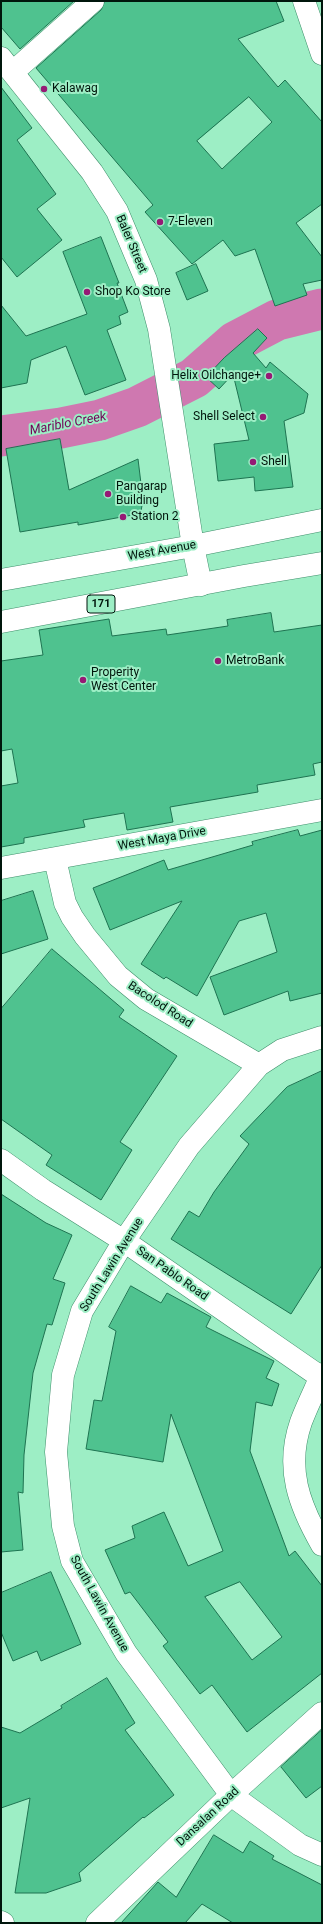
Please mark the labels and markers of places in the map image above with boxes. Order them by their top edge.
place label: Kalawag [52,82,98,96]
marker: Kalawag [39,84,49,94]
place label: 7-Eleven [168,215,213,229]
marker: 7-Eleven [155,217,165,227]
place label: Shop Ko Store [95,285,171,299]
marker: Shop Ko Store [82,287,92,297]
place label: Helix Oilchange+ [171,369,261,383]
marker: Helix Oilchange+ [264,371,274,381]
place label: Shell Select [193,410,255,424]
marker: Shell Select [258,412,268,422]
place label: Shell [261,455,287,469]
marker: Shell [248,457,258,467]
place label: Pangarap Building [116,480,167,508]
marker: Pangarap Building [103,489,113,499]
place label: Station 2 [131,510,179,524]
marker: Station 2 [118,512,128,522]
place label: MetroBank [226,654,284,668]
marker: MetroBank [213,656,223,666]
place label: Properity West Center [91,666,156,694]
marker: Properity West Center [78,675,88,685]

